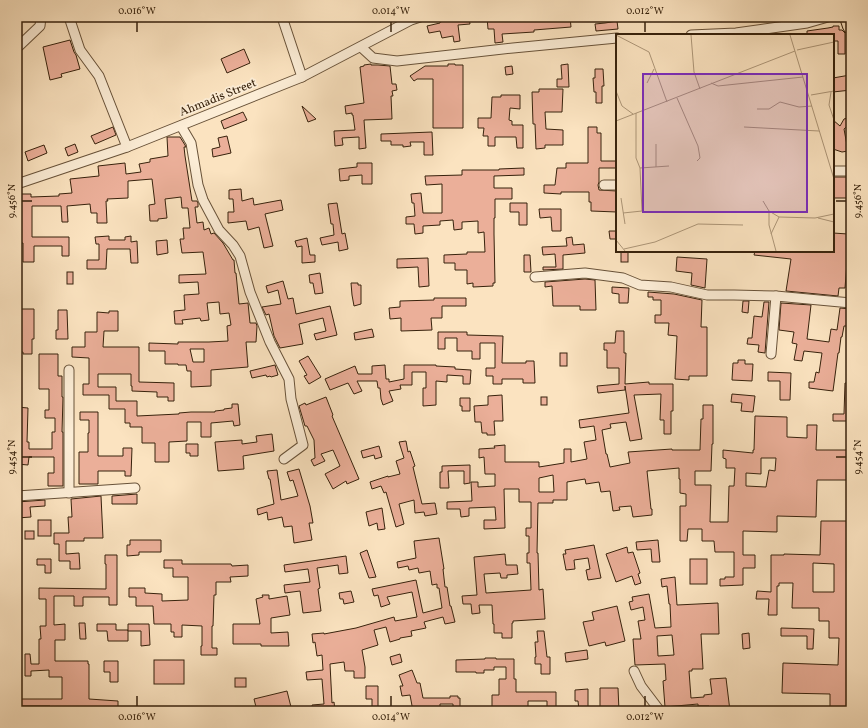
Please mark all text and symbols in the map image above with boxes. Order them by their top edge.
text: 0.016°W [118,4,156,18]
text: 0.014°W [372,4,410,18]
text: 0.012°W [626,4,664,18]
inset map [616,34,834,252]
street label: Ahmadis Street [177,75,259,121]
text: 9.456°N [5,183,19,218]
text: 9.456°N [851,183,865,218]
text: 9.454°N [5,439,19,474]
text: 9.454°N [851,439,865,474]
text: 0.016°W [118,710,156,724]
text: 0.014°W [372,710,410,724]
text: 0.012°W [626,710,664,724]

